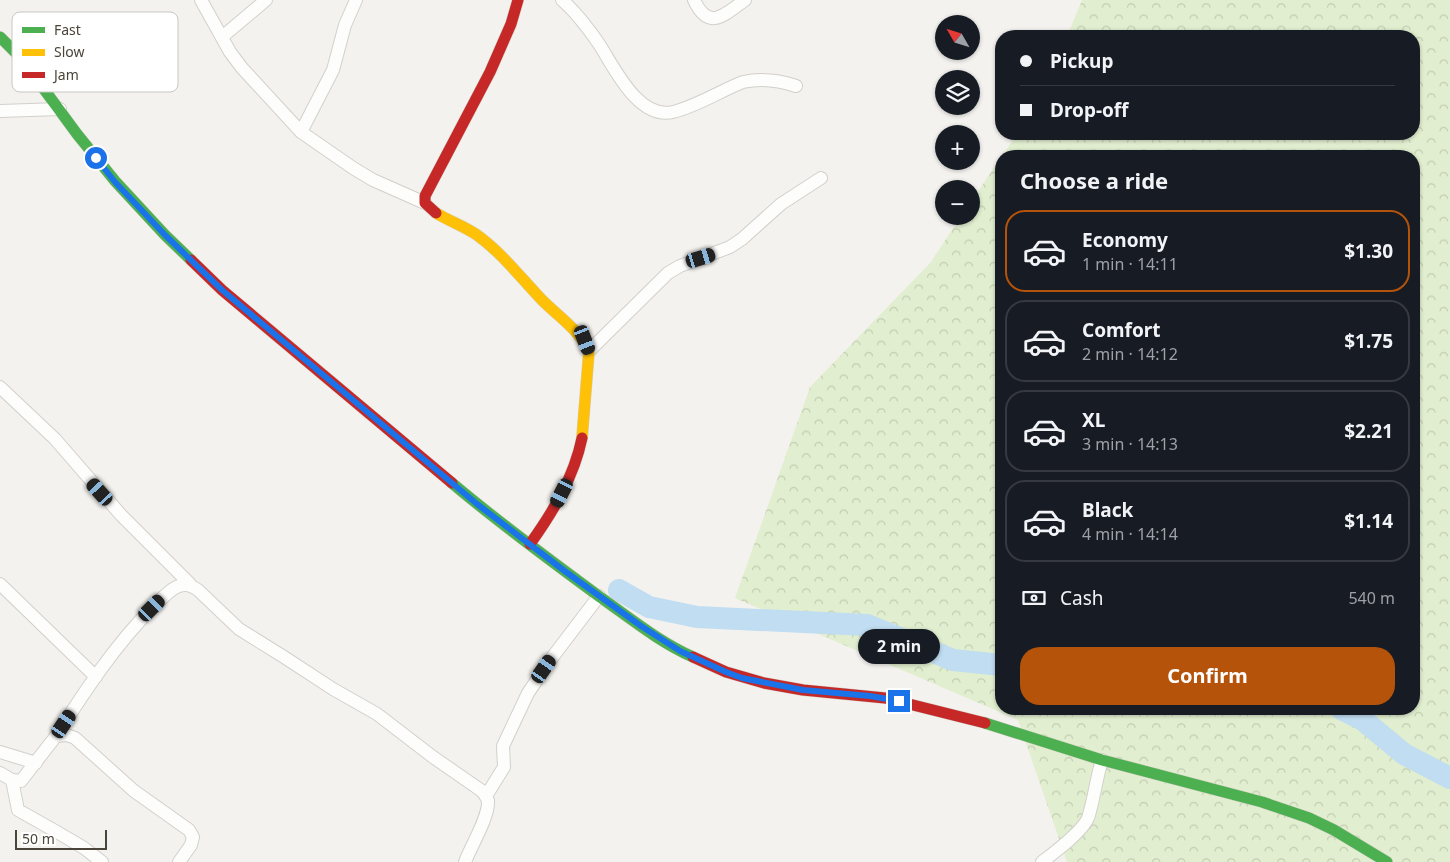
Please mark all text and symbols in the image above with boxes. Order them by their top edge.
legend [12,12,178,92]
north arrow [935,15,980,60]
map controls [935,15,980,225]
text: Fast [54,20,81,39]
text: Slow [54,42,85,61]
text: Pickup [1050,48,1113,74]
text: Jam [52,65,79,84]
button: layers [935,70,980,115]
text: Drop-off [1050,97,1129,123]
button: + [935,125,980,170]
route start [85,147,107,169]
text: Choose a ride [1020,165,1168,195]
button: − [935,180,980,225]
text: Economy [1082,227,1168,253]
icon: car [1022,229,1067,274]
text: $1.30 [1344,238,1393,264]
car [684,246,717,270]
text: 1 min · 14:11 [1082,253,1178,275]
text: Comfort [1082,317,1161,343]
icon: car [1022,319,1067,364]
car [572,323,597,357]
text: $1.75 [1344,328,1393,354]
text: 2 min · 14:12 [1082,343,1178,365]
text: XL [1082,407,1105,433]
icon: car [1022,409,1067,454]
text: $2.21 [1344,418,1393,444]
text: 3 min · 14:13 [1082,433,1178,455]
car [84,476,115,508]
car [548,476,575,510]
text: Black [1082,497,1133,523]
icon: car [1022,499,1067,544]
text: $1.14 [1344,508,1393,534]
text: 4 min · 14:14 [1082,523,1178,545]
icon: cash [1020,584,1048,612]
text: Cash [1060,585,1104,611]
text: 540 m [1348,587,1395,609]
car [136,592,167,624]
callout: 2 min [858,628,940,664]
text: 2 min [877,635,921,657]
button: Confirm [1020,647,1395,705]
car [529,652,558,686]
route end [888,690,910,712]
car [49,707,78,741]
scale bar [15,827,108,850]
text: 50 m [22,829,55,848]

